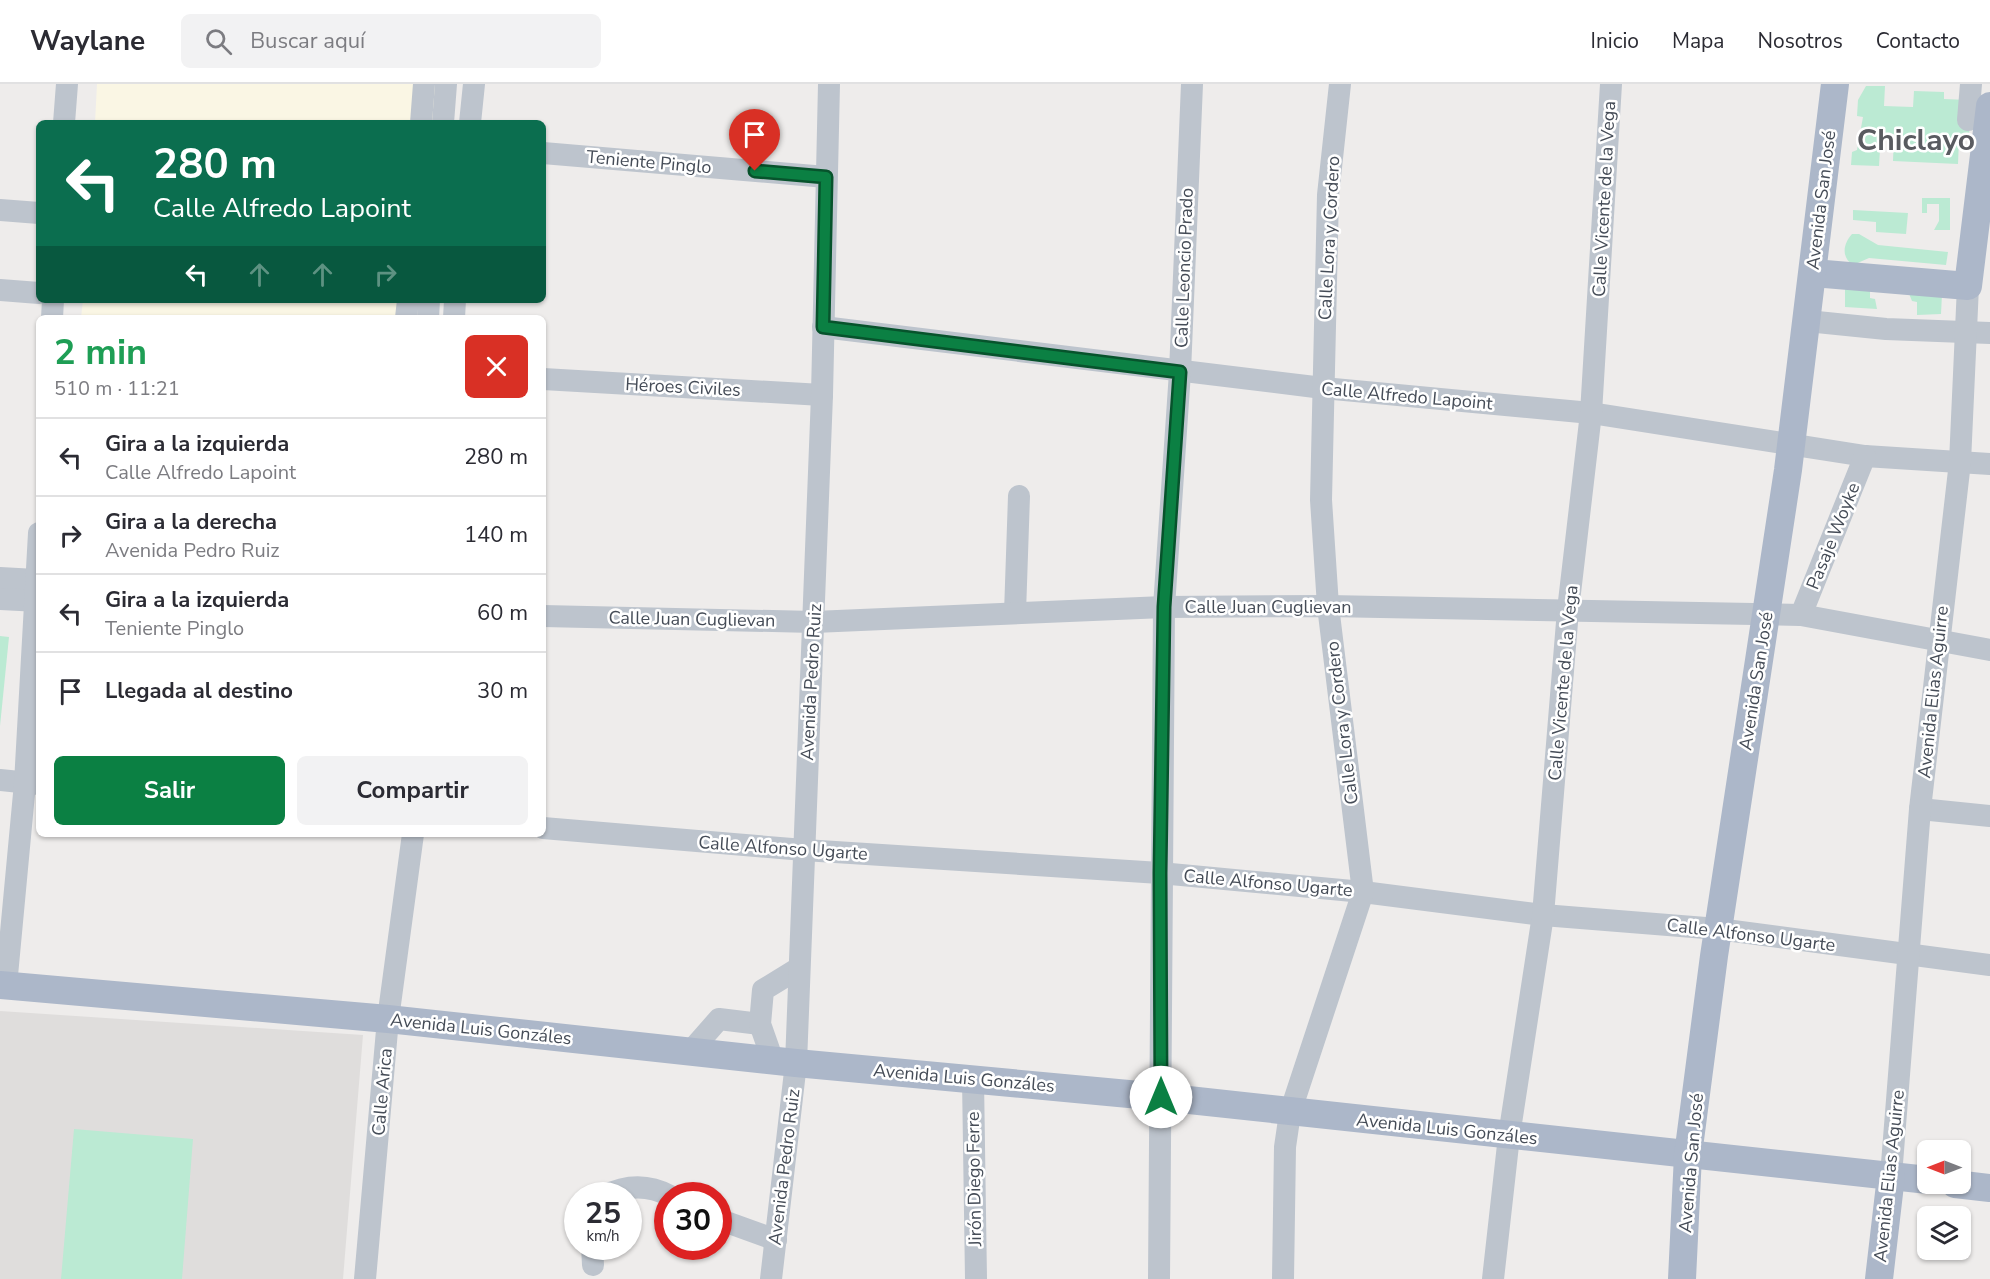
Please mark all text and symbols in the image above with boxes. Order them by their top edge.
search box [181,14,601,68]
text: Waylane [30,22,145,60]
icon: search [202,25,235,58]
text: Buscar aquí [250,26,365,56]
text: Inicio [1591,27,1639,55]
text: Mapa [1672,27,1724,55]
text: Nosotros [1757,27,1843,55]
text: Contacto [1876,27,1960,55]
street label: Calle Vicente de la Vega [1587,100,1621,298]
pin [729,109,780,171]
icon: arrive [738,118,771,151]
district label: Chiclayo [1857,120,1975,161]
street label: Avenida San José [1801,129,1841,271]
text: 280 m [153,136,277,193]
icon: left [54,144,132,222]
street label: Teniente Pinglo [586,145,712,179]
street label: Calle Lora y Cordero [1313,155,1345,321]
street label: Calle Leoncio Prado [1169,187,1199,349]
text: Calle Alfredo Lapoint [153,190,411,227]
icon: left [180,258,213,291]
icon: ahead [243,258,276,291]
icon: ahead [306,258,339,291]
icon: right [369,258,402,291]
text: 2 min [54,328,147,377]
button: close [465,335,528,398]
street label: Héroes Civiles [625,372,741,402]
text: 510 m · 11:21 [54,375,180,402]
street label: Calle Alfredo Lapoint [1320,377,1494,416]
text: Gira a la izquierda [105,429,289,459]
icon: left [54,441,87,474]
text: 280 m [464,442,528,472]
text: Calle Alfredo Lapoint [105,459,296,486]
street label: Pasaje Woyke [1801,479,1865,593]
text: Gira a la derecha [105,507,277,537]
icon: right [54,519,87,552]
text: 140 m [464,520,528,550]
text: Avenida Pedro Ruiz [105,537,280,564]
street label: Calle Vicente de la Vega [1542,584,1584,782]
text: Gira a la izquierda [105,585,289,615]
street label: Calle Juan Cuglievan [1185,595,1351,619]
icon: left [54,597,87,630]
text: 60 m [477,598,528,628]
street label: Avenida Pedro Ruiz [795,603,827,761]
street label: Avenida Elias Aguirre [1912,604,1954,780]
street label: Calle Juan Cuglievan [608,606,776,632]
street label: Avenida San José [1733,610,1779,752]
text: Teniente Pinglo [105,615,244,642]
street label: Calle Lora y Cordero [1320,640,1364,806]
icon: arrive [54,675,87,708]
text: Llegada al destino [105,676,293,706]
text: 30 m [477,676,528,706]
button: Salir [54,756,285,825]
button: Compartir [297,756,528,825]
street label: Calle Alfonso Ugarte [698,830,868,866]
street label: Calle Alfonso Ugarte [1182,864,1354,902]
street label: Calle Alfonso Ugarte [1665,913,1837,957]
street label: Avenida Luis Gonzáles [389,1008,573,1050]
street label: Calle Arica [366,1047,398,1137]
street label: Avenida Luis Gonzáles [872,1058,1056,1098]
position arrow [1129,1065,1193,1129]
street label: Avenida Pedro Ruiz [763,1088,805,1246]
street label: Avenida Elias Aguirre [1868,1088,1910,1264]
street label: Avenida San José [1673,1092,1709,1234]
street label: Avenida Luis Gonzáles [1355,1108,1539,1150]
street label: Jirón Diego Ferre [961,1111,987,1248]
north arrow [1917,1140,1971,1194]
map controls [1917,1140,1971,1260]
speed limit sign: 30 [654,1182,732,1260]
text: 25 [585,1193,621,1234]
button: layers [1917,1206,1971,1260]
text: km/h [586,1226,620,1246]

